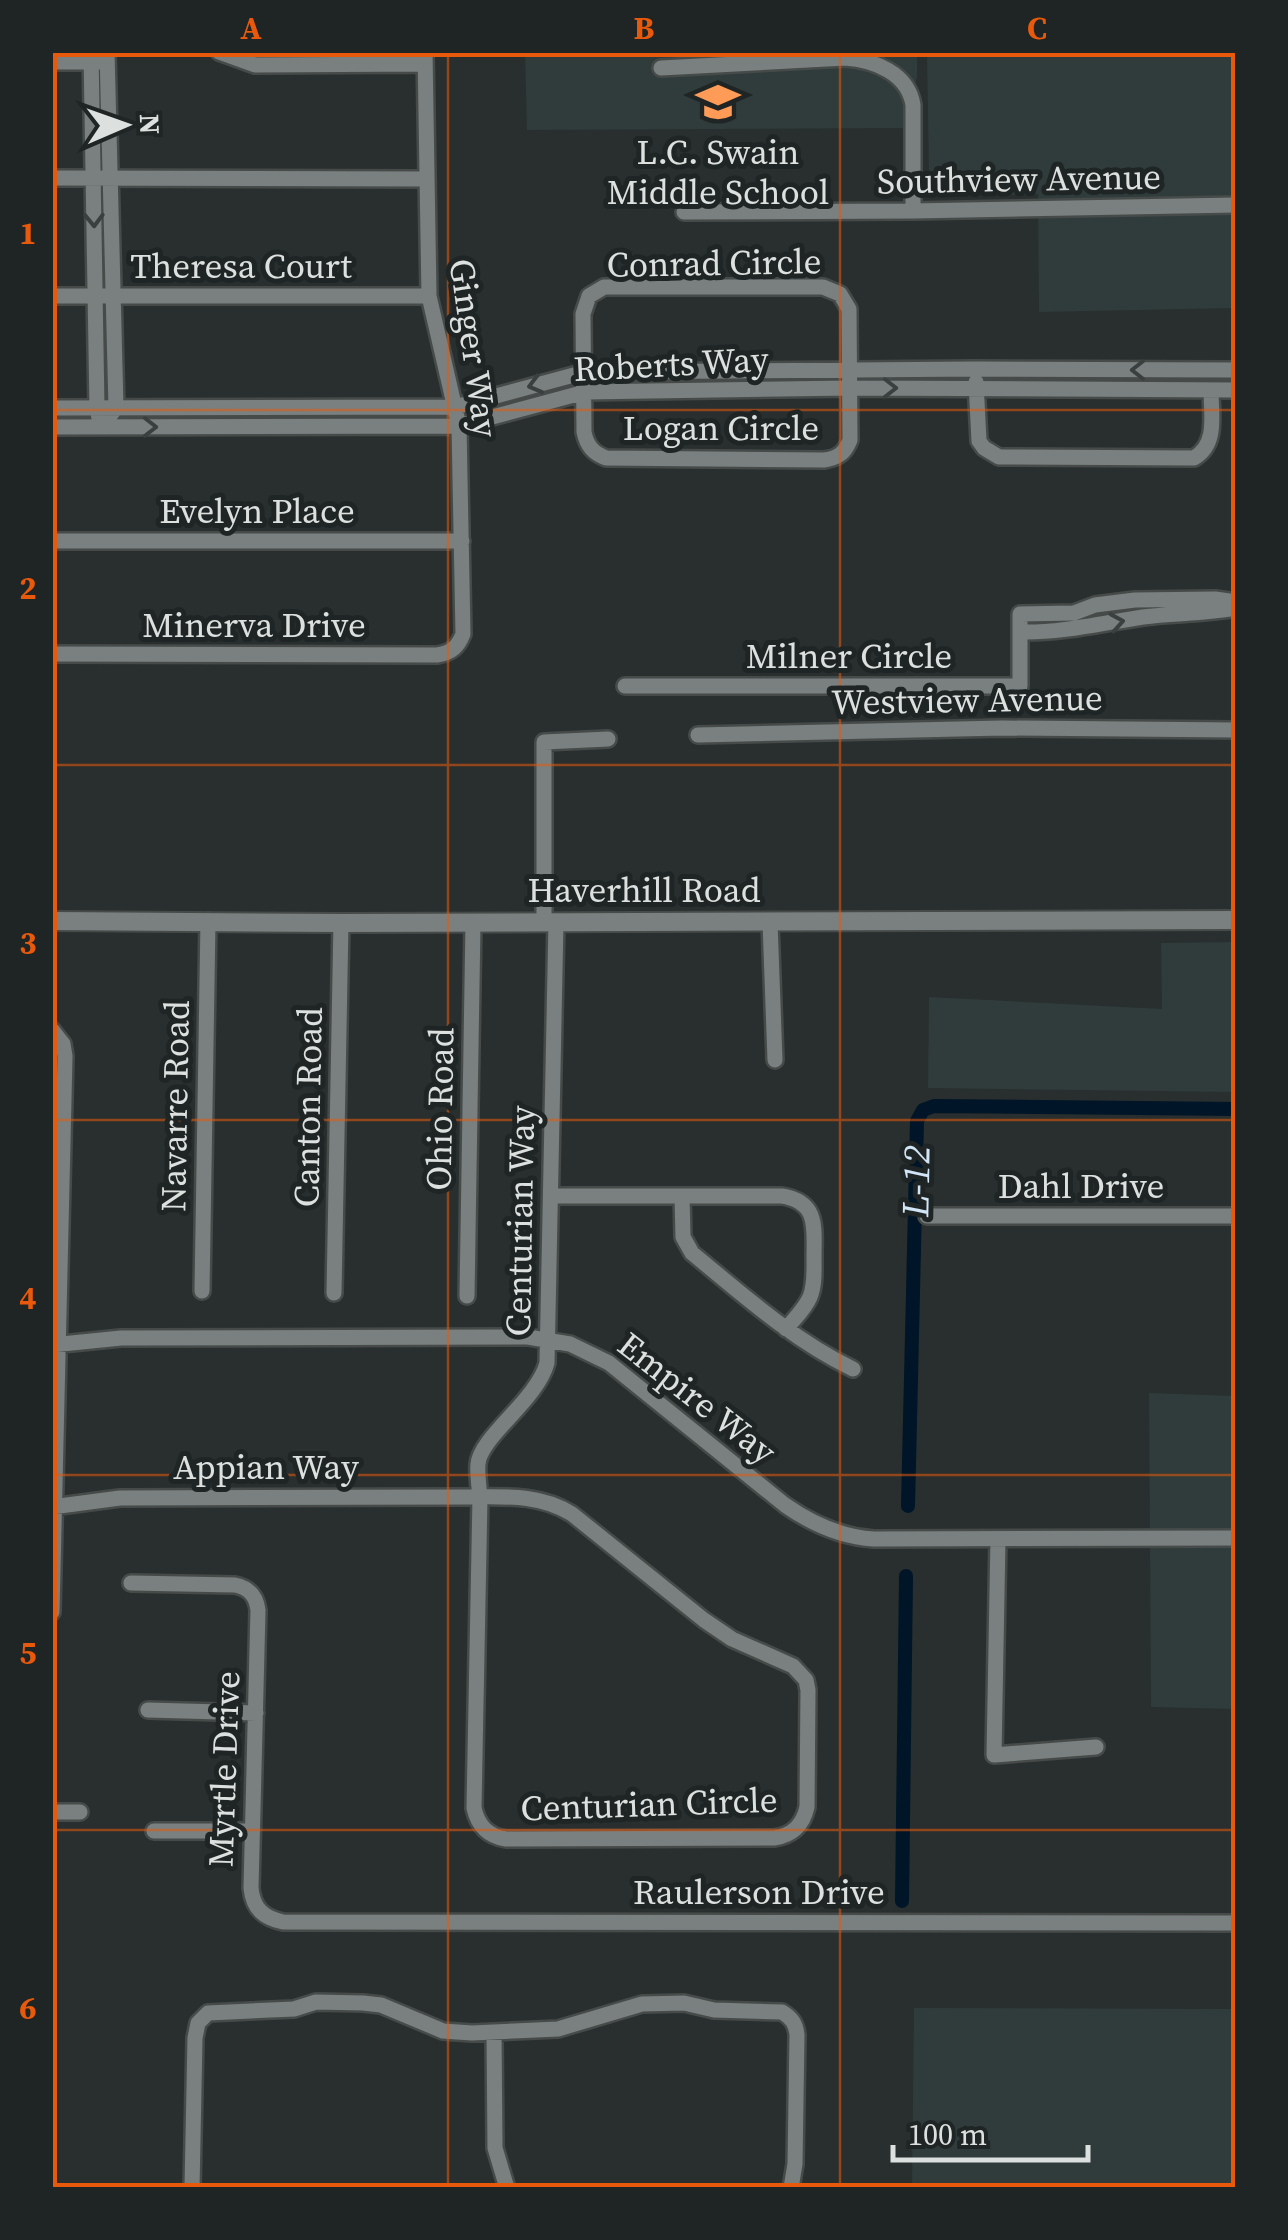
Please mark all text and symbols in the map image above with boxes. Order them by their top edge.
text: A [240,6,262,50]
text: B [634,6,655,50]
text: C [1027,6,1047,50]
north arrow [75,75,175,175]
school or university icon: L.C. Swain Middle School [694,78,742,126]
text: N [131,113,169,135]
place label: L.C. Swain Middle School [607,128,829,216]
street label: Southview Avenue [877,153,1161,205]
text: 1 [19,211,37,255]
one-way arrow [83,212,104,228]
street label: Conrad Circle [606,237,822,289]
street label: Theresa Court [130,242,352,290]
street label: Ginger Way [438,256,510,440]
street label: Roberts Way [572,335,770,393]
one-way arrow [1130,359,1146,381]
one-way arrow [527,374,544,395]
one-way arrow [884,377,899,399]
street label: Logan Circle [623,404,819,452]
one-way arrow [142,417,158,438]
street label: Evelyn Place [159,487,355,535]
text: 2 [19,566,37,610]
street label: Minerva Drive [142,601,366,649]
one-way arrow [1108,612,1125,633]
street label: Milner Circle [746,632,952,680]
street label: Westview Avenue [831,674,1103,726]
street label: Haverhill Road [527,866,761,914]
text: 3 [19,921,37,965]
street label: Navarre Road [149,1000,201,1212]
street label: Canton Road [282,1006,334,1207]
street label: Ohio Road [415,1027,465,1191]
street label: Centurian Way [494,1105,546,1337]
water label: L-12 [889,1144,943,1219]
street label: Dahl Drive [998,1162,1164,1210]
text: 4 [19,1276,37,1320]
street label: Empire Way [608,1321,786,1475]
street label: Appian Way [173,1443,359,1491]
text: 5 [19,1631,37,1675]
street label: Myrtle Drive [197,1670,251,1868]
street label: Centurian Circle [520,1776,778,1832]
street label: Raulerson Drive [633,1868,885,1916]
text: 6 [19,1986,37,2030]
scale bar [893,2100,1088,2162]
text: 100 m [908,2114,987,2155]

